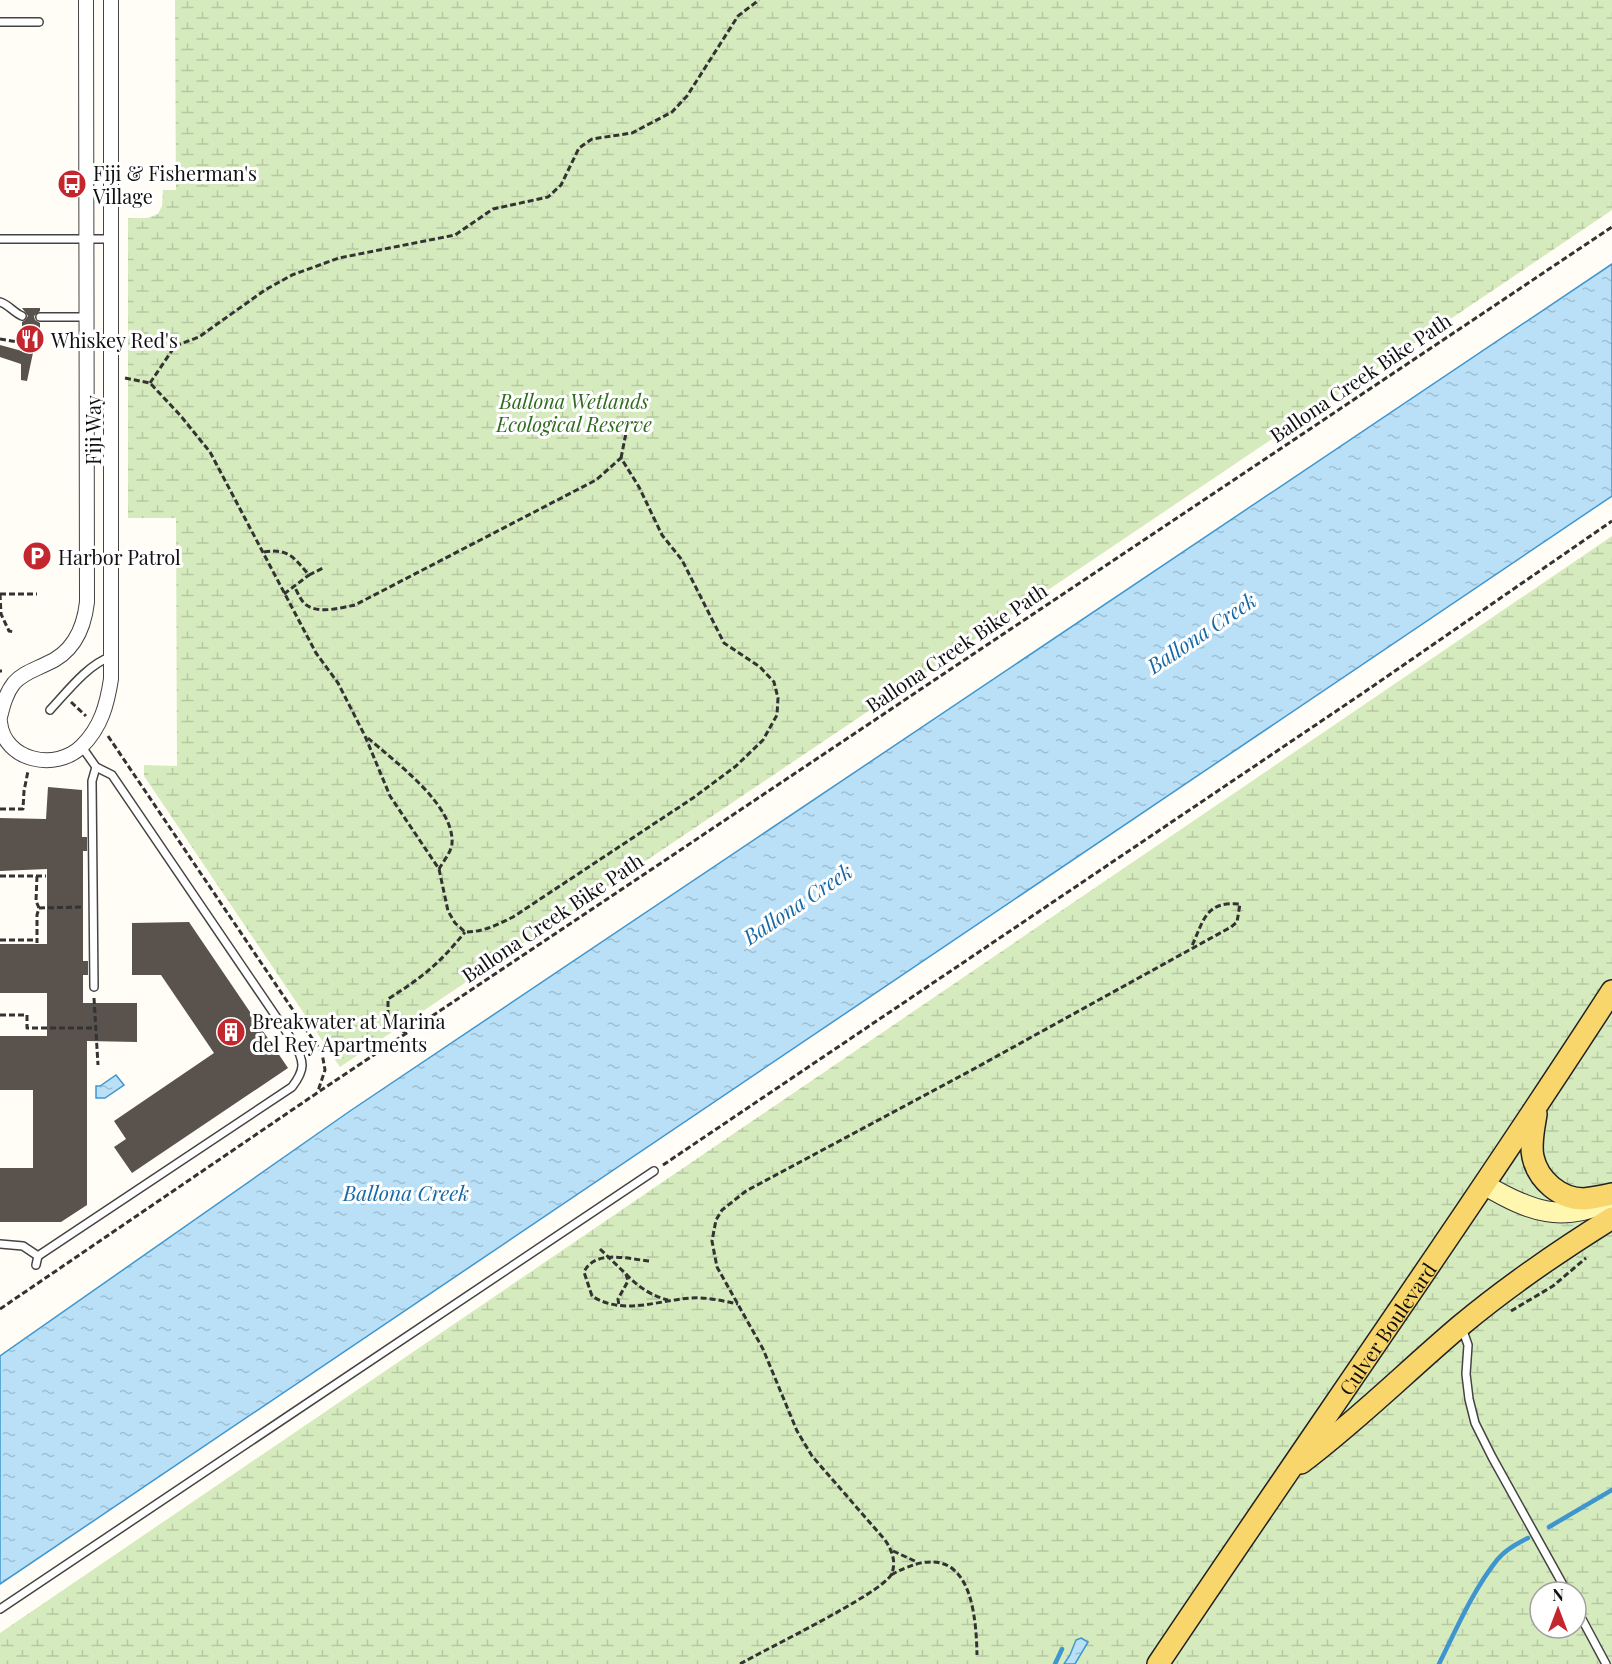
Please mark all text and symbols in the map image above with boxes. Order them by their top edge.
place label: Fiji & Fisherman's Village [92,159,257,209]
bus stop icon: Fiji & Fisherman's Village [56,168,88,200]
street label: Ballona Creek Bike Path [1264,306,1456,448]
restaurant icon: Whiskey Red's [14,323,46,355]
place label: Whiskey Red's [50,326,178,353]
park label: Ballona Wetlands Ecological Reserve [495,387,652,437]
street label: Fiji Way [79,395,106,465]
parking icon: Harbor Patrol [21,540,53,572]
place label: Harbor Patrol [58,543,181,570]
street label: Ballona Creek Bike Path [860,576,1052,718]
water label: Ballona Creek [1140,585,1261,679]
street label: Ballona Creek Bike Path [456,846,648,988]
water label: Ballona Creek [736,856,857,950]
place label: Breakwater at Marina del Rey Apartments [252,1007,445,1057]
building icon: Breakwater at Marina del Rey Apartments [215,1016,247,1048]
water label: Ballona Creek [342,1178,469,1206]
street label: Culver Boulevard [1332,1257,1441,1400]
north arrow [1528,1580,1588,1640]
text: N [1552,1584,1564,1605]

